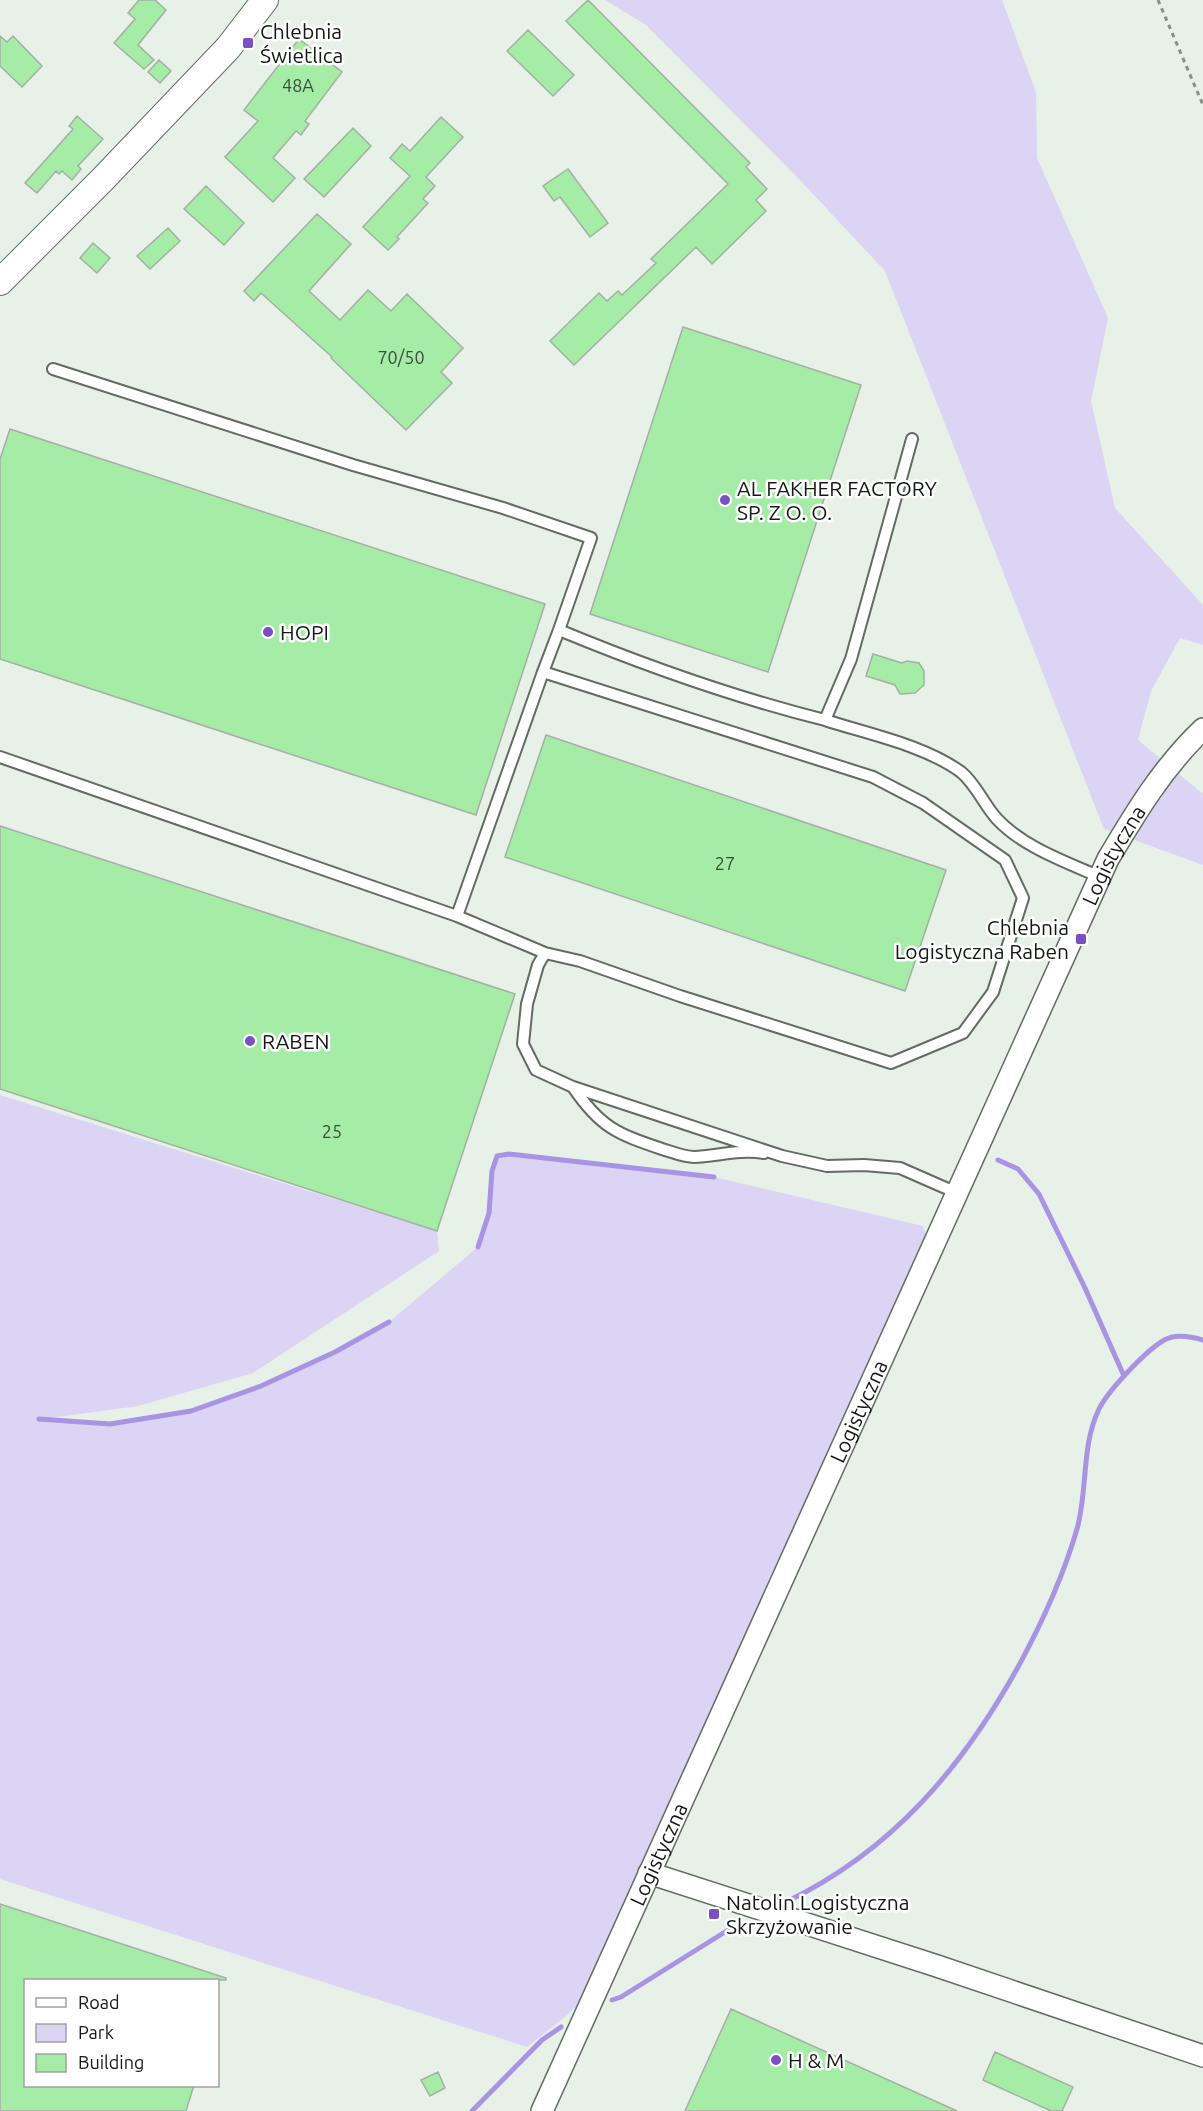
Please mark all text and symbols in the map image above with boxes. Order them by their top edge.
place label: Chlebnia Świetlica [260,19,343,67]
marker: Chlebnia Świetlica [241,36,255,50]
house number: 48A [282,75,314,95]
house number: 70/50 [377,347,425,367]
place label: AL FAKHER FACTORY SP. Z O. O. [737,476,937,524]
marker: AL FAKHER FACTORY SP. Z O. O. [718,493,732,507]
place label: HOPI [280,620,329,644]
marker: HOPI [261,625,275,639]
street label: Logistyczna [1077,801,1150,909]
house number: 27 [715,853,735,873]
place label: Chlebnia Logistyczna Raben [895,915,1069,963]
marker: Chlebnia Logistyczna Raben [1074,932,1088,946]
place label: RABEN [262,1029,329,1053]
marker: RABEN [243,1034,257,1048]
house number: 25 [322,1121,342,1141]
street label: Logistyczna [825,1356,892,1466]
street label: Logistyczna [625,1799,692,1909]
place label: Natolin Logistyczna Skrzyżowanie [726,1890,910,1938]
marker: Natolin Logistyczna Skrzyżowanie [707,1907,721,1921]
legend [24,1979,219,2087]
text: Road [78,1992,120,2012]
text: Park [78,2022,114,2042]
place label: H & M [788,2048,844,2072]
text: Building [78,2052,144,2072]
marker: H & M [769,2053,783,2067]

